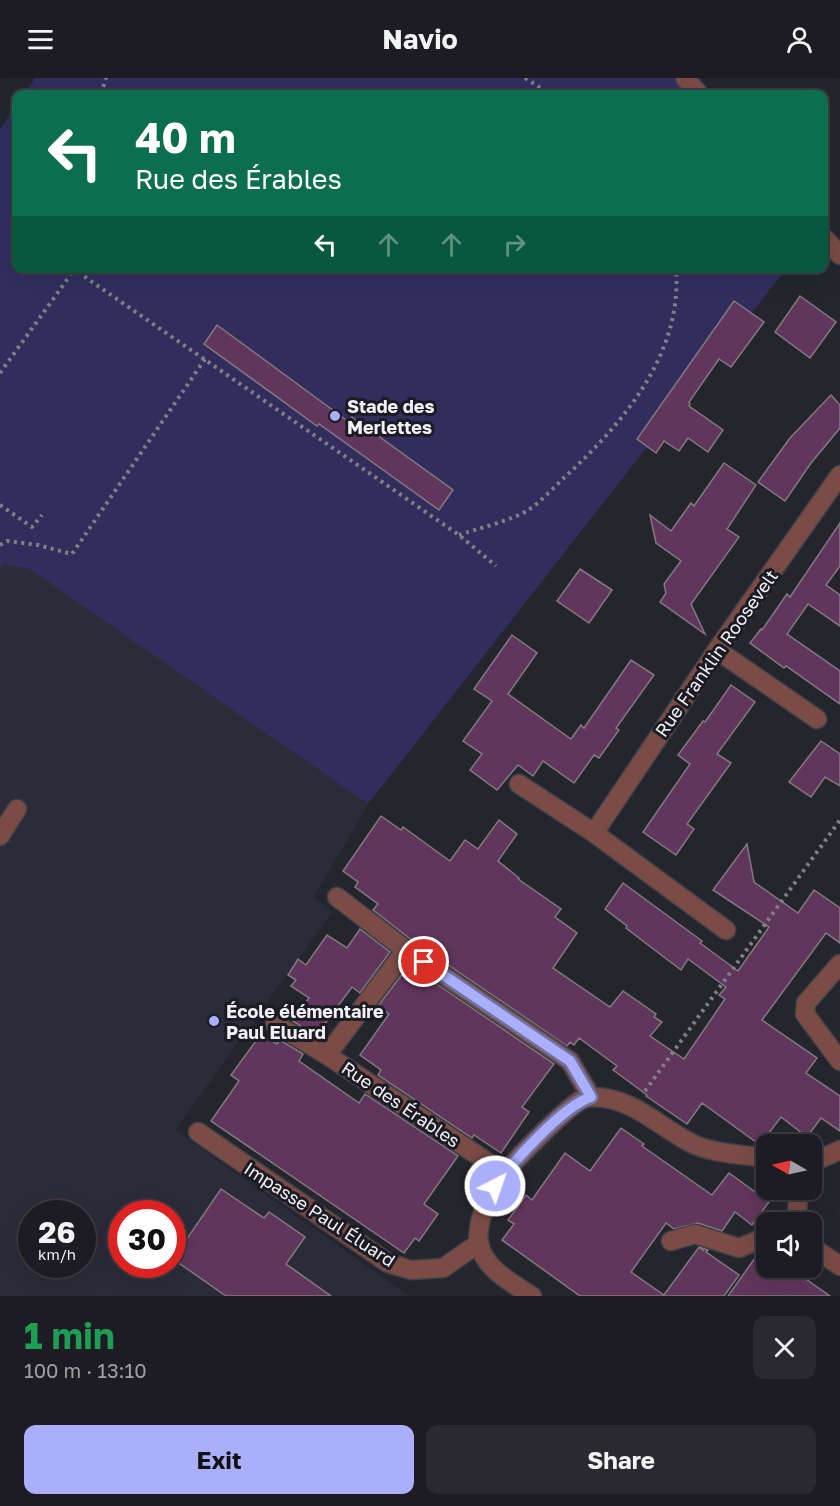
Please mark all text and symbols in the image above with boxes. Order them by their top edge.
icon: menu [24,23,57,56]
text: Navio [382,23,458,55]
icon: person [783,23,816,56]
text: 40 m [135,112,236,162]
icon: left [36,114,114,192]
text: Rue des Érables [135,163,342,195]
icon: left [309,228,342,261]
icon: ahead [372,228,405,261]
icon: ahead [435,228,468,261]
icon: right [498,228,531,261]
place label: Stade des Merlettes [347,395,434,438]
marker: Stade des Merlettes [328,409,342,423]
street label: Rue Franklin Roosevelt [650,565,782,741]
pin [398,936,449,987]
icon: arrive [407,945,440,978]
place label: École élémentaire Paul Eluard [226,1000,384,1043]
marker: École élémentaire Paul Eluard [207,1014,221,1028]
street label: Rue des Érables [338,1056,464,1152]
north arrow [756,1134,822,1200]
map controls [756,1134,822,1278]
position arrow [463,1154,527,1218]
street label: Impasse Paul Éluard [240,1157,400,1271]
speed limit sign: 30 [108,1200,186,1278]
button: sound [756,1212,822,1278]
text: 26 [38,1214,76,1250]
text: km/h [38,1245,76,1263]
text: 1 min [24,1314,115,1357]
button: close [753,1316,816,1379]
text: 100 m · 13:10 [24,1358,147,1382]
button: Exit [24,1425,414,1494]
button: Share [426,1425,816,1494]

